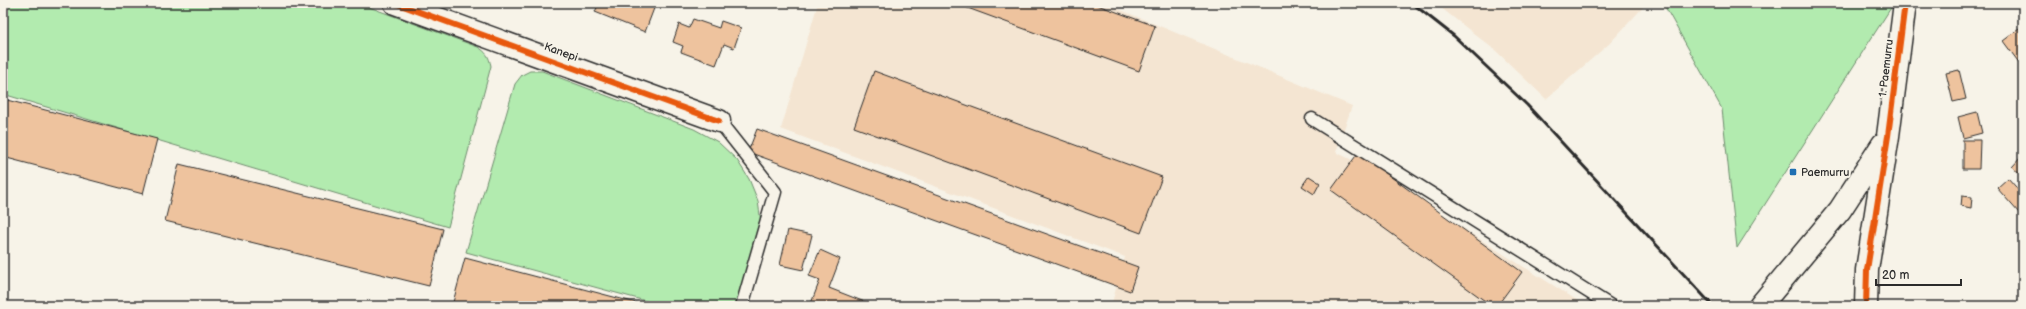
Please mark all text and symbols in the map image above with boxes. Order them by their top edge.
street label: 1. Paemurru [1876,39,1896,97]
street label: Kanepi [542,40,580,64]
place label: Paemurru [1801,166,1849,179]
marker: Paemurru [1788,167,1798,177]
scale bar [1876,261,1961,287]
text: 20 m [1882,268,1909,283]

